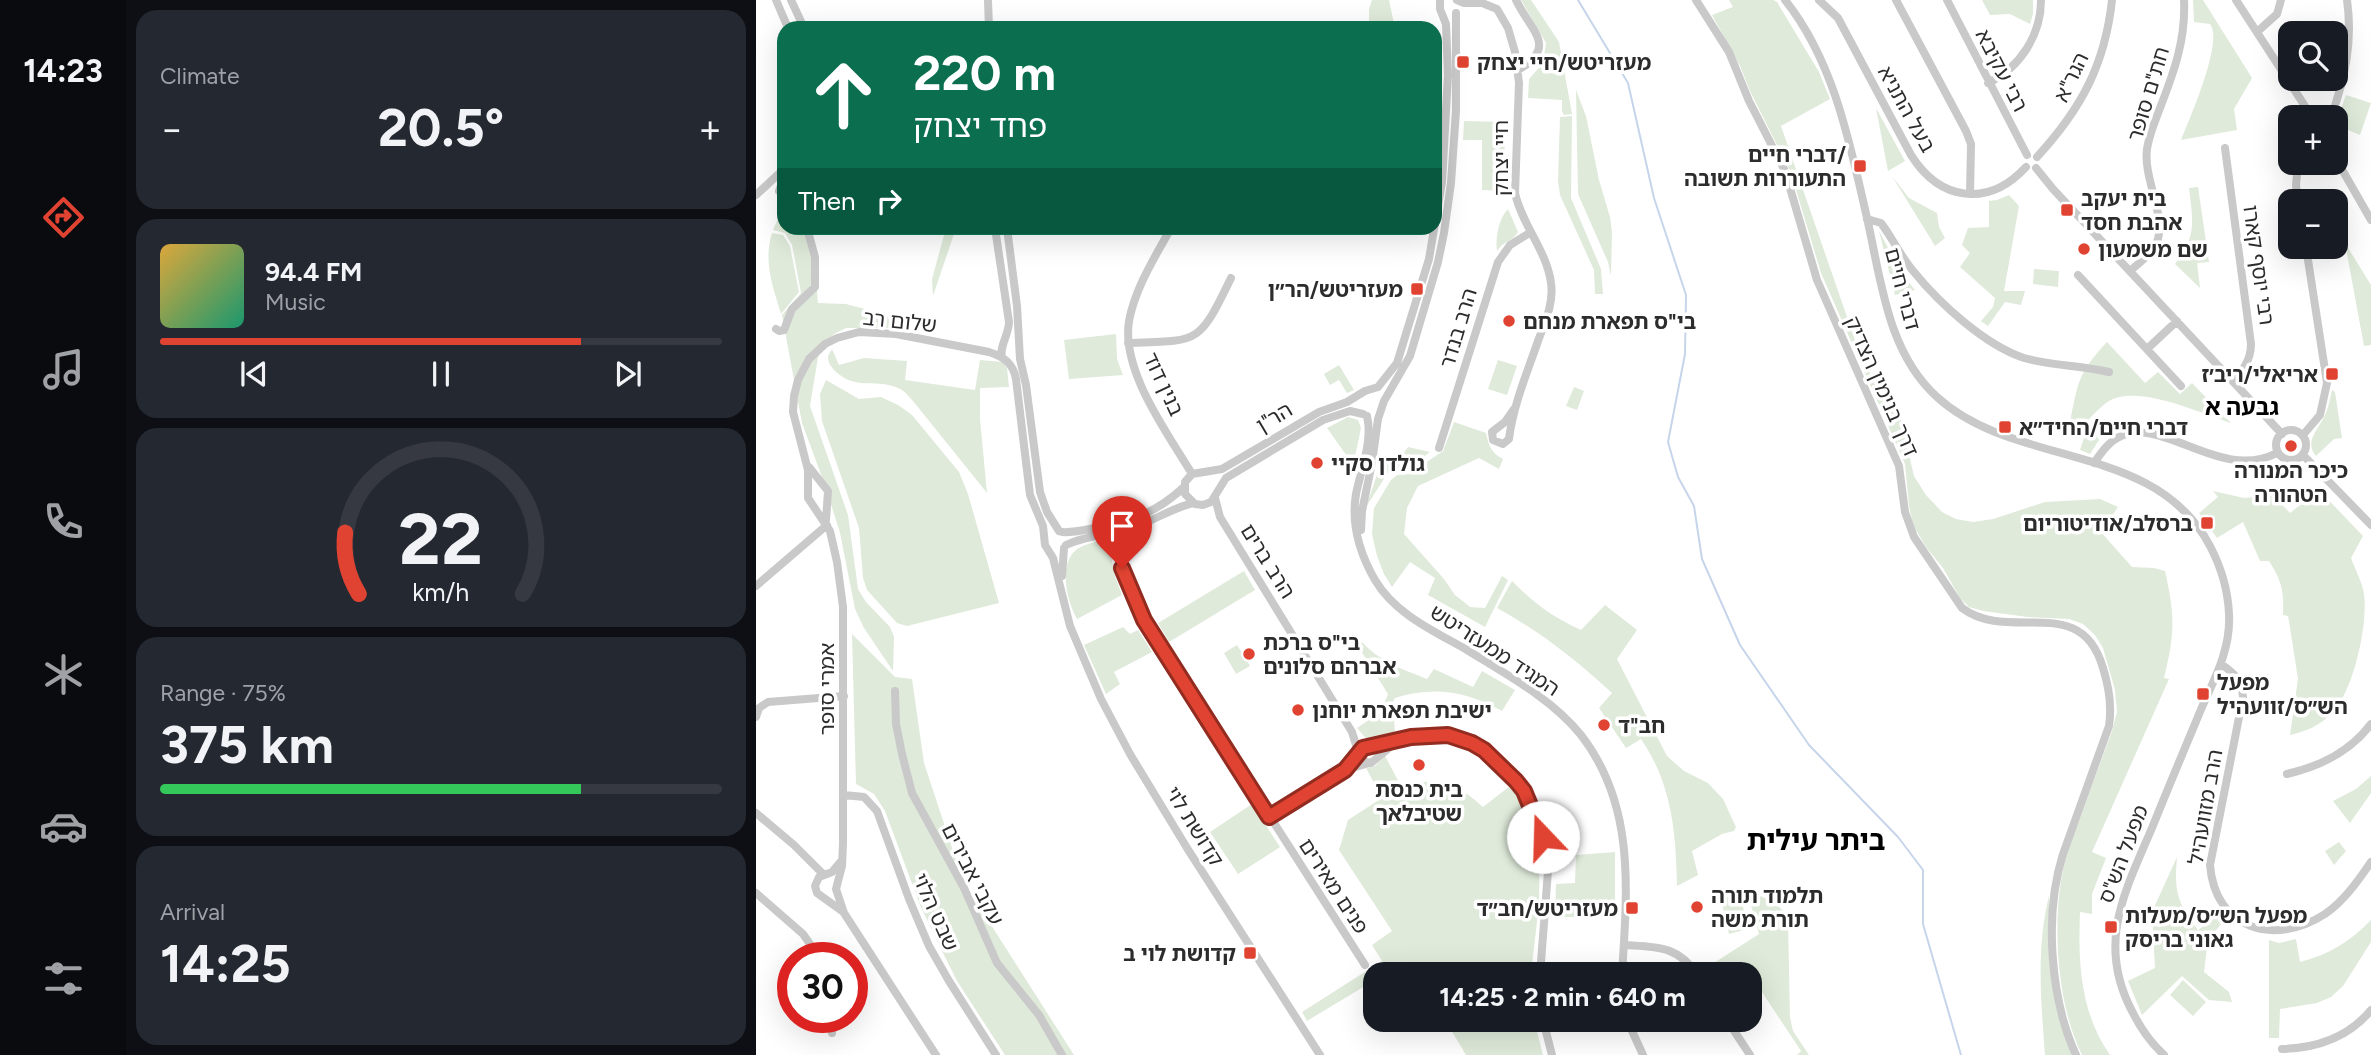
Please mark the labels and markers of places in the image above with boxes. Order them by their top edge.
place label: מעזריטש/חיי יצחק [1477,50,1651,75]
marker: מעזריטש/חיי יצחק [1455,54,1471,70]
place label: דברי חיים/ התעוררות תשובה [1684,142,1846,191]
marker: דברי חיים/ התעוררות תשובה [1852,158,1868,174]
place label: בית יעקב אהבת חסד [2081,186,2182,235]
marker: בית יעקב אהבת חסד [2059,202,2075,218]
place label: שם משמעון [2098,237,2208,262]
marker: שם משמעון [2076,241,2092,257]
place label: מעזריטש/הר״ן [1268,277,1403,302]
marker: מעזריטש/הר״ן [1409,281,1425,297]
place label: בי"ס תפארת מנחם [1523,309,1696,334]
marker: בי"ס תפארת מנחם [1501,313,1517,329]
place label: אריאלי/ריב׳ז [2202,362,2318,387]
marker: אריאלי/ריב׳ז [2324,366,2340,382]
place label: דברי חיים/החיד״א [2019,415,2188,440]
marker: דברי חיים/החיד״א [1997,419,2013,435]
marker: כיכר המנורה הטהורה [2283,438,2299,454]
place label: גולדן סקיי [1331,451,1425,476]
marker: גולדן סקיי [1309,455,1325,471]
place label: כיכר המנורה הטהורה [2234,458,2348,507]
pin [1092,496,1152,568]
place label: ברסלב/אודיטוריום [2023,511,2193,536]
marker: ברסלב/אודיטוריום [2199,515,2215,531]
place label: בי"ס ברכת אברהם סלונים [1263,630,1397,679]
marker: בי"ס ברכת אברהם סלונים [1241,646,1257,662]
place label: מפעל הש״ס/זוועהיל [2217,670,2348,719]
marker: מפעל הש״ס/זוועהיל [2195,686,2211,702]
place label: ישיבת תפארת יוחנן [1312,698,1492,723]
marker: ישיבת תפארת יוחנן [1290,702,1306,718]
place label: חב"ד [1618,713,1666,738]
marker: חב"ד [1596,717,1612,733]
marker: בית כנסת שטיבלאך [1411,757,1427,773]
place label: בית כנסת שטיבלאך [1375,777,1463,826]
place label: תלמוד תורה תורת משה [1711,883,1824,932]
place label: מעזריטש/חב״ד [1477,896,1618,921]
marker: תלמוד תורה תורת משה [1689,899,1705,915]
marker: מעזריטש/חב״ד [1624,900,1640,916]
place label: מפעל הש״ס/מעלות גאוני בריסק [2125,903,2307,952]
marker: מפעל הש״ס/מעלות גאוני בריסק [2103,919,2119,935]
place label: קדושת לוי ב [1123,941,1236,966]
marker: קדושת לוי ב [1242,945,1258,961]

